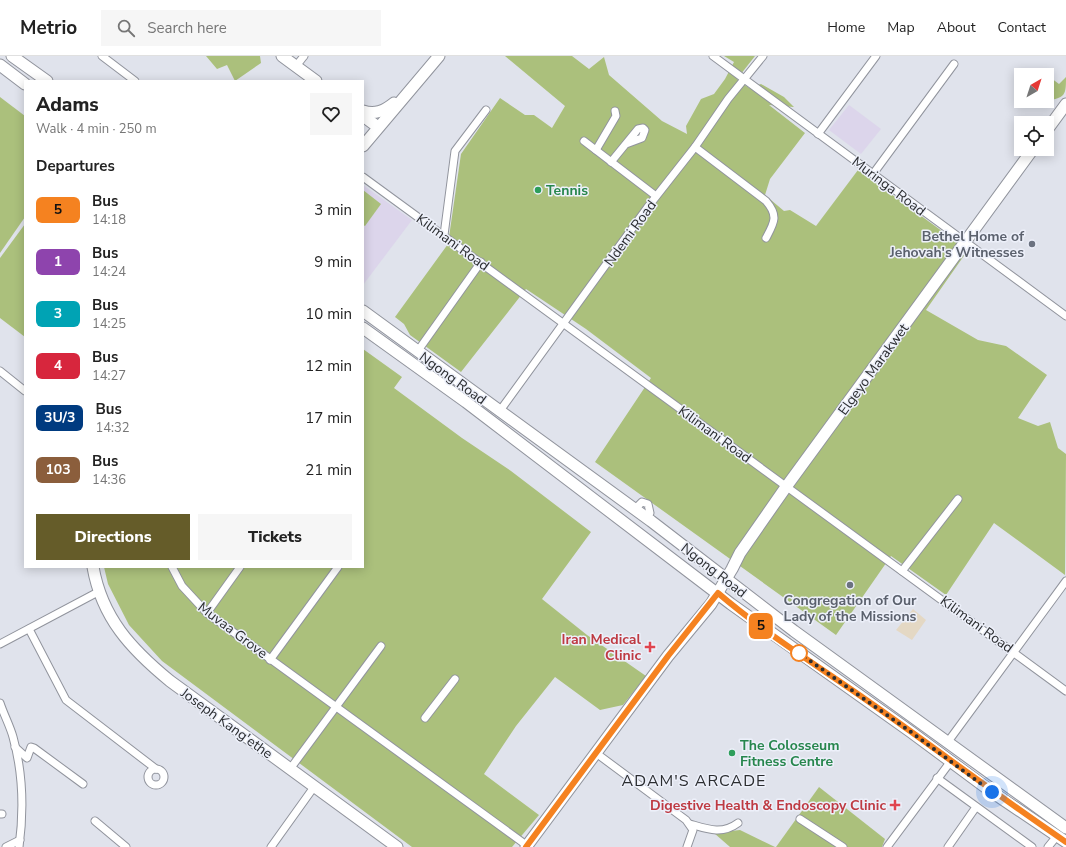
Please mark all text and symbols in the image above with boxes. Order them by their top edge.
search box [101,10,381,46]
text: Metrio [20,15,77,41]
icon: search [115,17,137,39]
text: Search here [147,18,227,38]
text: Home [827,18,865,37]
text: Map [887,18,915,37]
text: About [937,18,976,37]
text: Contact [998,18,1046,37]
north arrow [1014,68,1054,108]
map controls [1014,68,1054,156]
text: Adams [36,92,99,118]
button: heart [310,93,352,135]
button: locate [1014,116,1054,156]
text: Walk · 4 min · 250 m [36,120,157,138]
street label: Muringa Road [848,152,929,220]
text: Departures [36,156,115,176]
place label: Tennis [546,181,588,200]
marker: Tennis [533,185,543,195]
text: Bus [92,191,118,211]
street label: Ndemi Road [600,196,661,270]
text: 5 [54,200,62,219]
text: 3 min [314,200,352,220]
street label: Kilimani Road [412,209,493,275]
text: 14:18 [92,211,126,229]
place label: Bethel Home of Jehovah's Witnesses [889,227,1025,262]
marker: Bethel Home of Jehovah's Witnesses [1027,239,1037,249]
text: Bus [92,243,118,263]
text: 1 [54,252,62,271]
text: 9 min [314,252,352,272]
text: 14:24 [92,263,126,281]
text: Bus [92,295,118,315]
text: 3 [54,304,62,323]
text: 10 min [305,304,352,324]
text: 14:25 [92,315,126,333]
street label: Elgeyo Marakwet [834,320,913,419]
text: Bus [92,347,118,367]
street label: Ngong Road [415,348,490,409]
text: 4 [54,356,62,375]
text: 12 min [305,356,352,376]
text: 14:27 [92,367,126,385]
text: Bus [95,399,122,419]
street label: Kilimani Road [674,401,755,467]
text: 3U/3 [44,408,75,427]
text: 17 min [305,408,352,428]
text: 14:32 [95,419,130,437]
text: Bus [92,451,118,471]
text: 103 [45,460,71,479]
text: 21 min [305,460,352,480]
text: 14:36 [92,471,126,489]
button: Directions [36,514,190,560]
button: Tickets [198,514,352,560]
street label: Ngong Road [677,539,751,602]
marker: Congregation of Our Lady of the Missions [845,580,855,590]
place label: Congregation of Our Lady of the Missions [783,591,917,626]
street label: Kilimani Road [936,591,1017,657]
street label: Muvaa Grove [194,598,271,663]
line badge: 5 [748,613,774,639]
text: 5 [757,616,765,635]
place label: Iran Medical Clinic [562,630,642,665]
marker: Iran Medical Clinic [644,641,656,653]
unlabelled marker [790,644,808,662]
street label: Joseph Kang'ethe [176,683,277,763]
place label: The Colosseum Fitness Centre [740,736,839,771]
marker: The Colosseum Fitness Centre [727,748,737,758]
district label: ADAM'S ARCADE [622,770,766,792]
your location [982,782,1002,802]
place label: Digestive Health & Endoscopy Clinic [650,796,886,815]
marker: Digestive Health & Endoscopy Clinic [889,799,901,811]

